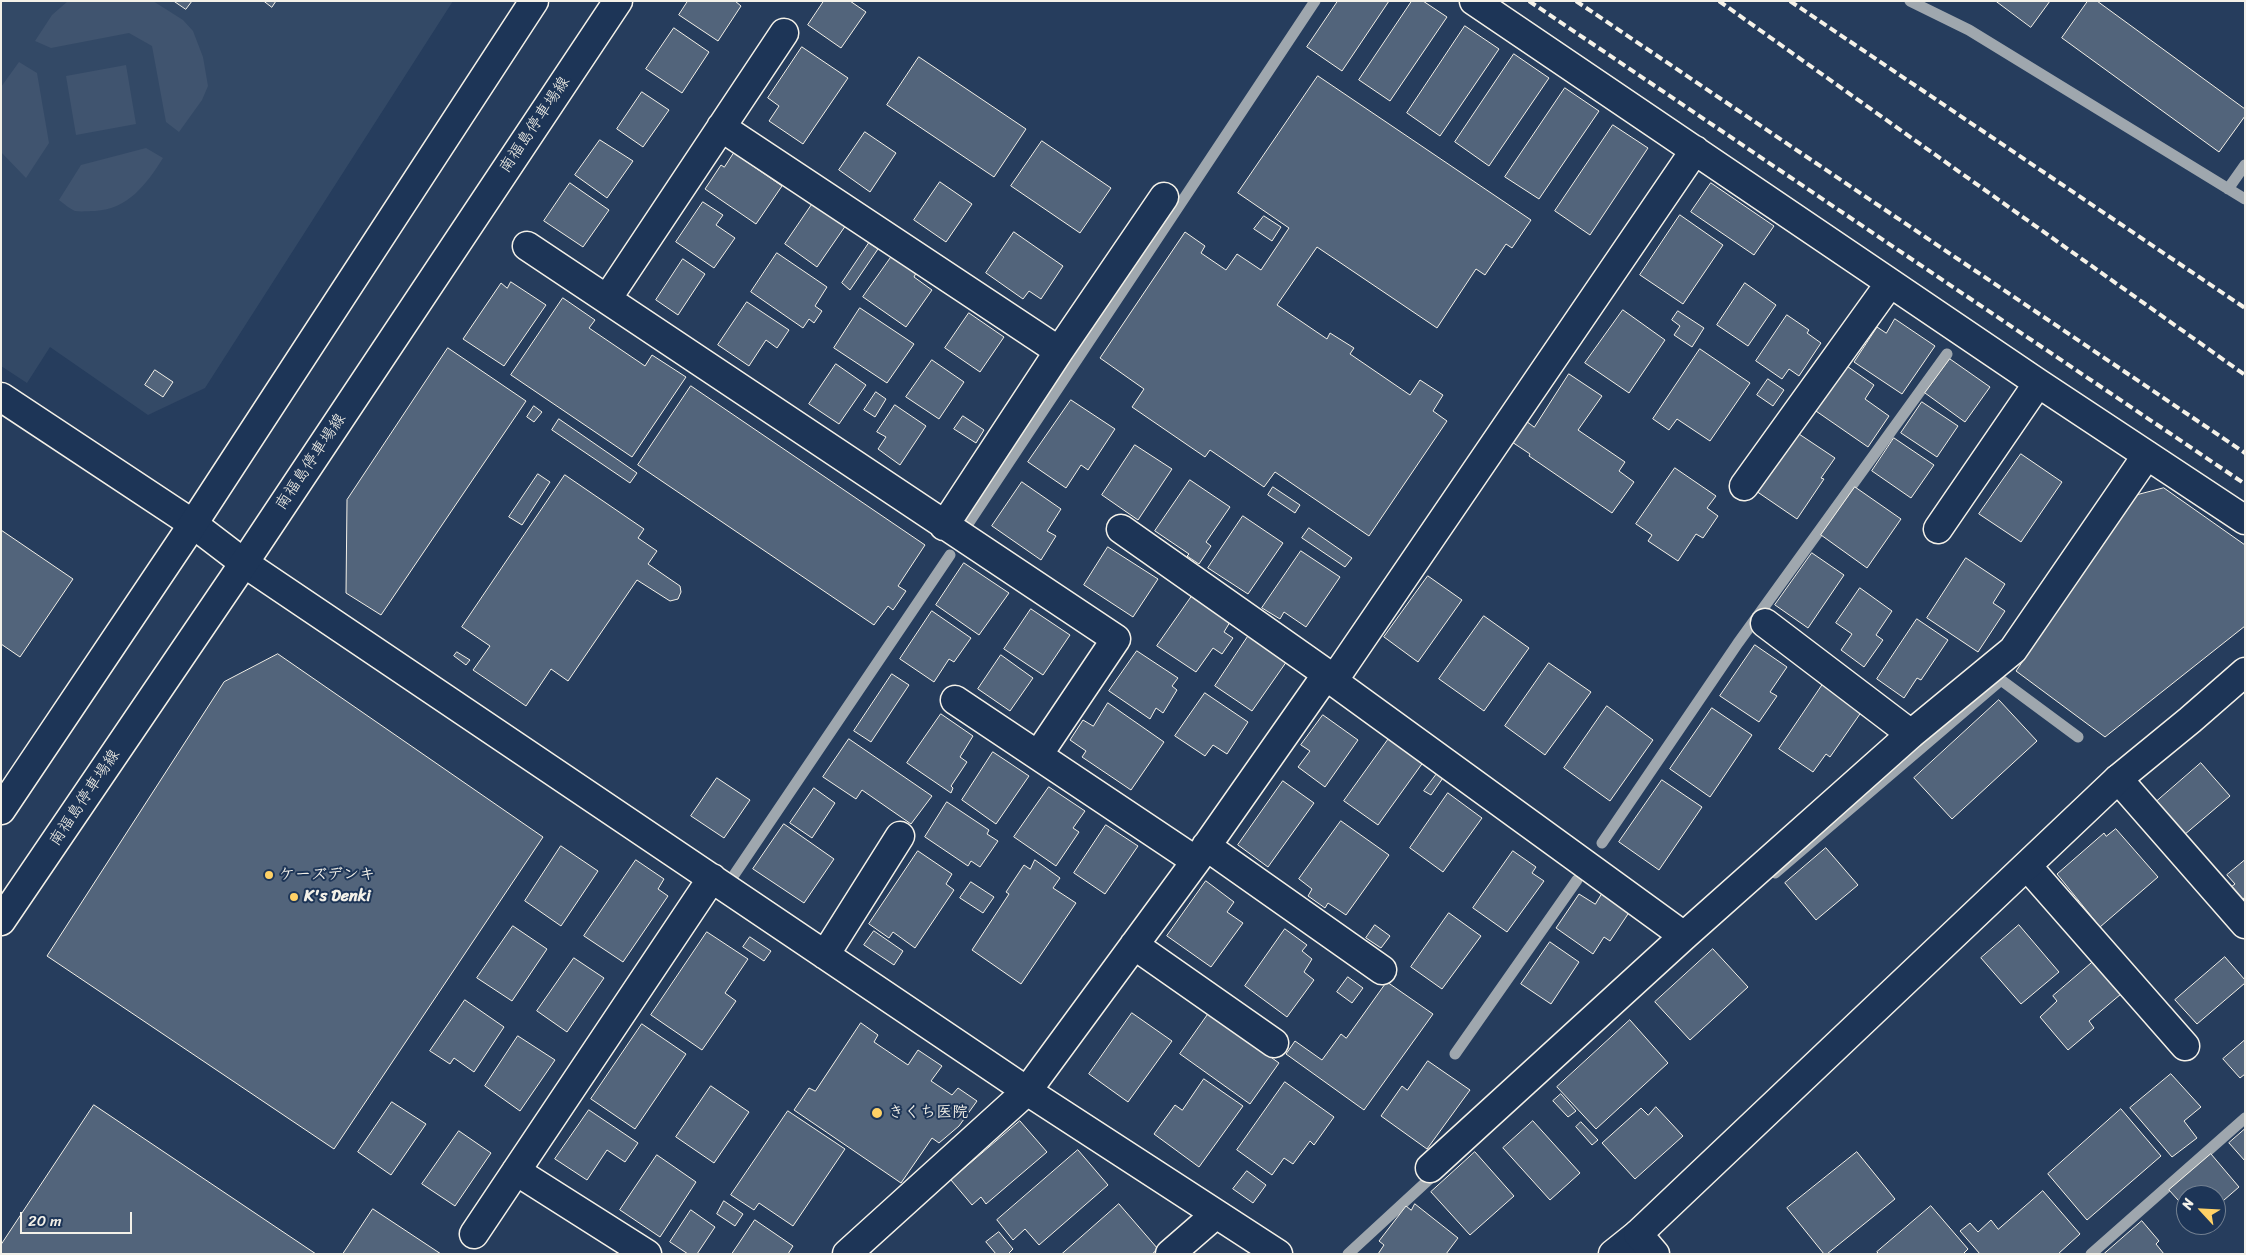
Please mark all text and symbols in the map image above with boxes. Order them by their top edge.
street label: 南福島停車場線 [496,73,574,177]
street label: 南福島停車場線 [272,410,350,514]
street label: 南福島停車場線 [46,746,124,850]
place label: ケーズデンキ [279,865,375,885]
marker: ケーズデンキ [263,869,275,881]
place label: K's Denki [304,887,371,907]
marker: K's Denki [288,891,300,903]
place label: きくち医院 [888,1103,968,1123]
marker: きくち医院 [870,1106,884,1120]
north arrow [2176,1185,2226,1235]
text: N [2174,1194,2201,1214]
scale bar [22,1202,135,1234]
text: 20 m [28,1208,62,1234]

